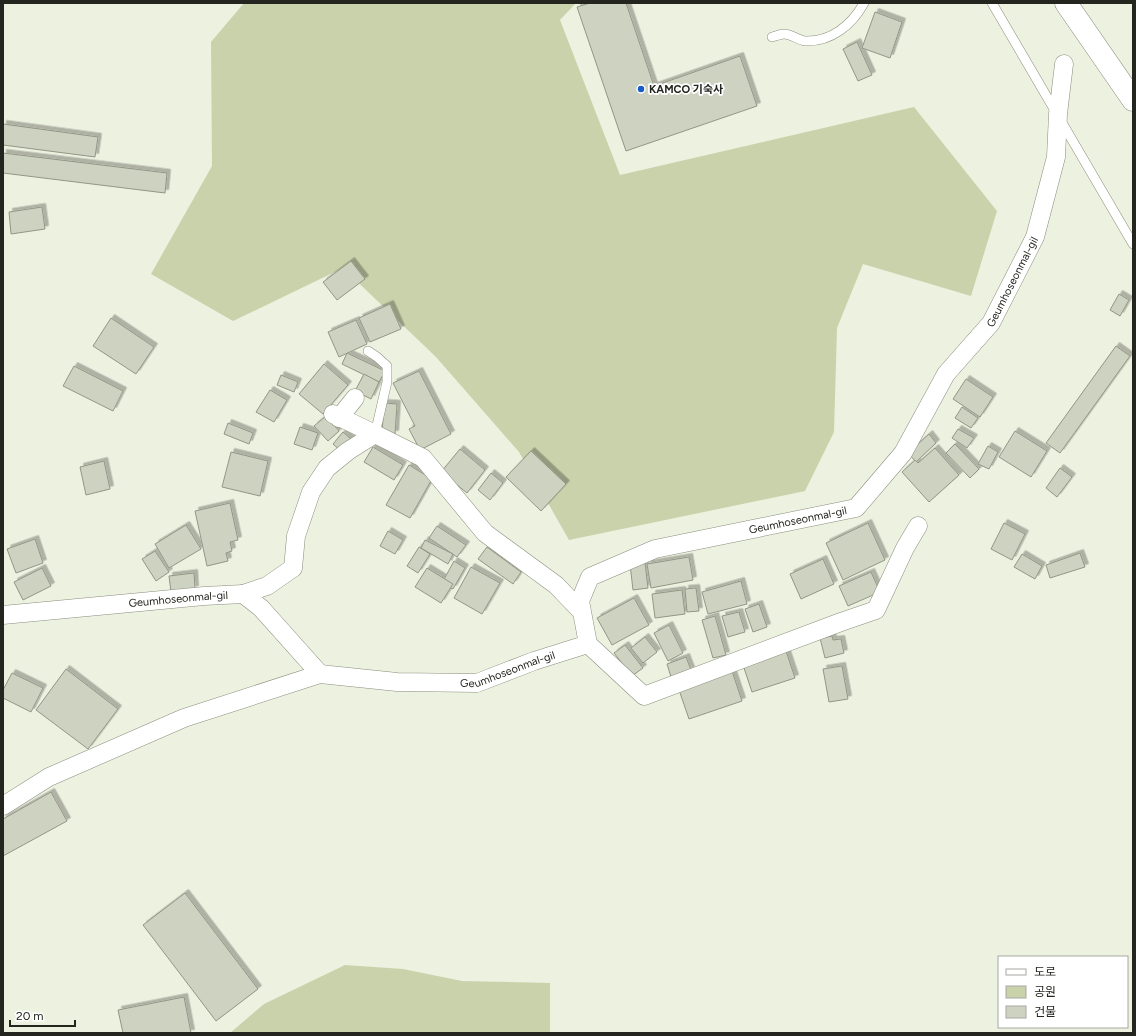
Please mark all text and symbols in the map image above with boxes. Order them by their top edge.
place label: KAMCO 기숙사 [649,83,723,96]
marker: KAMCO 기숙사 [636,84,646,94]
street label: Geumhoseonmal-gil [984,235,1041,329]
street label: Geumhoseonmal-gil [748,504,848,536]
street label: Geumhoseonmal-gil [128,588,228,610]
street label: Geumhoseonmal-gil [460,648,557,690]
legend [998,956,1128,1028]
text: 도로 [1034,965,1056,979]
text: 공원 [1034,985,1056,999]
scale bar [10,1002,75,1028]
text: 건물 [1034,1005,1056,1019]
text: 20 m [16,1009,44,1023]

